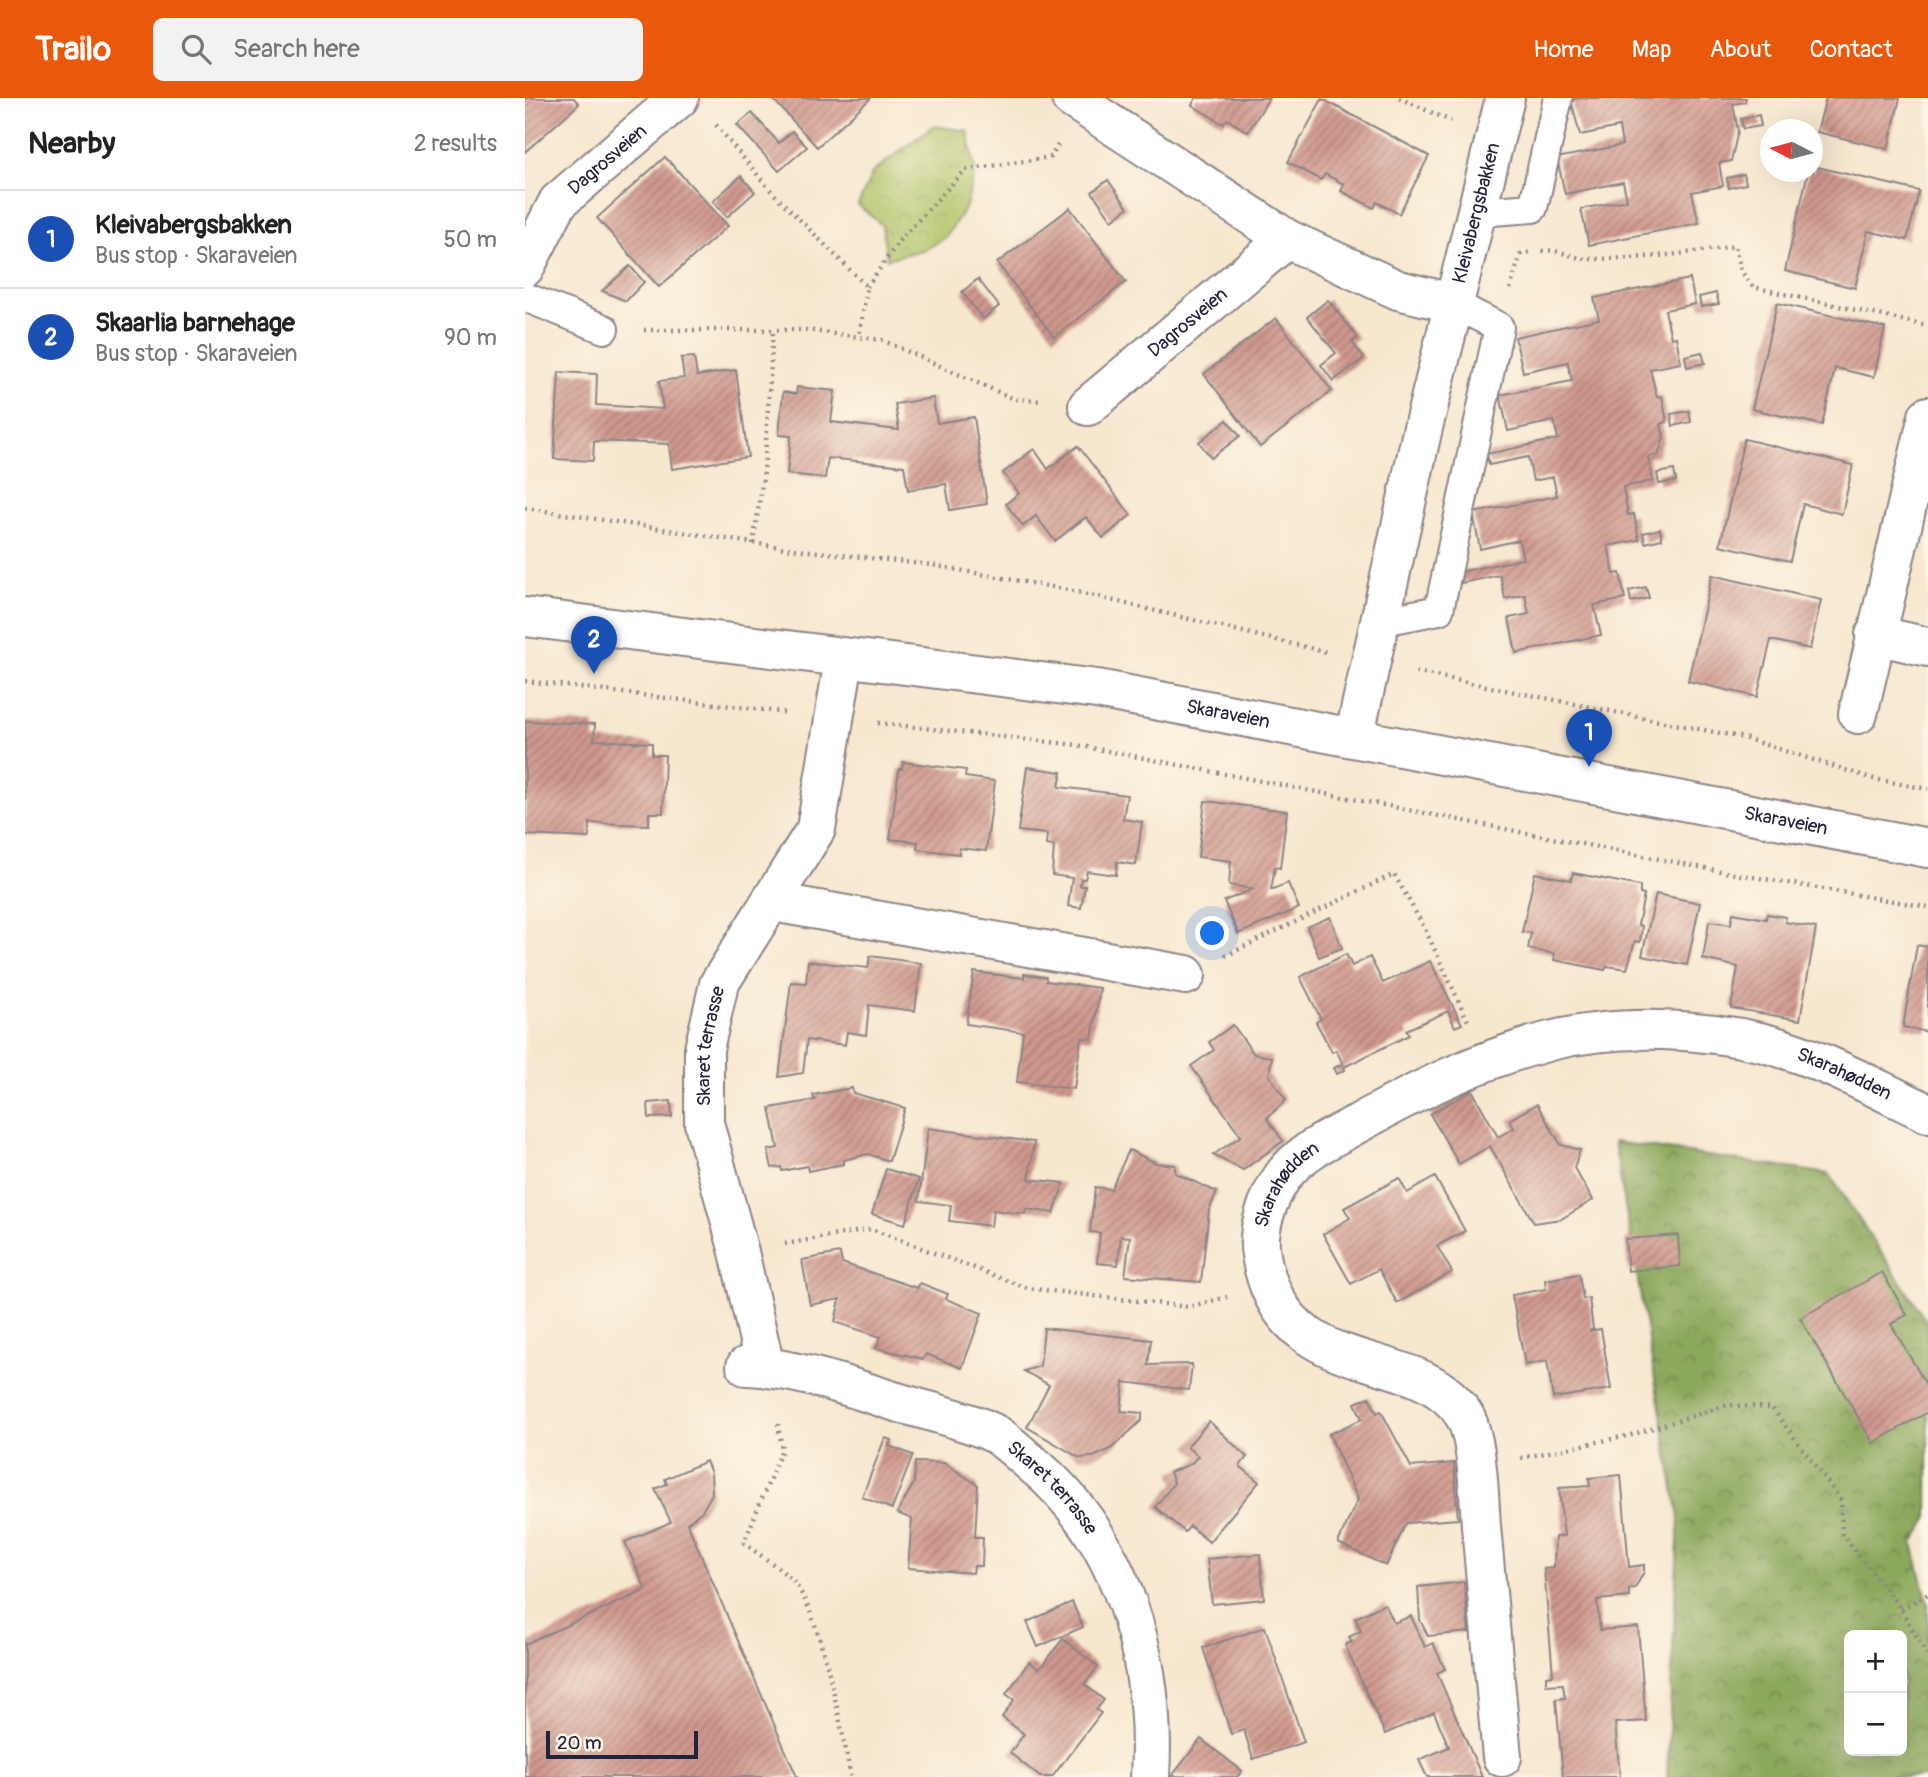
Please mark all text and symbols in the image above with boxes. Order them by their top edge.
search box [153,18,643,81]
text: Trailo [35,29,111,70]
icon: search [177,30,215,68]
text: Search here [233,33,360,65]
text: Home [1533,35,1594,64]
text: Map [1632,35,1672,64]
text: About [1710,35,1772,64]
text: Contact [1810,35,1893,64]
street label: Dagrosveien [563,119,652,200]
north arrow [1760,119,1823,182]
text: Nearby [28,125,115,162]
text: 2 results [414,129,497,158]
street label: Kleivabergsbakken [1447,140,1505,286]
text: Kleivabergsbakken [95,209,292,241]
text: 1 [47,225,56,254]
text: 50 m [443,225,497,254]
text: Bus stop · Skaraveien [95,241,298,270]
street label: Dagrosveien [1143,282,1232,363]
text: Skaarlia barnehage [95,307,295,339]
text: 2 [45,323,57,352]
text: 90 m [444,323,497,352]
text: Bus stop · Skaraveien [95,339,298,368]
pin: 2 [571,616,617,674]
street label: Skaraveien [1184,694,1272,734]
pin: 1 [1566,709,1612,767]
street label: Skaraveien [1742,801,1830,841]
your location [1195,916,1229,950]
street label: Skaret terrasse [692,983,730,1106]
street label: Skarahødden [1794,1042,1896,1106]
street label: Skarahødden [1249,1136,1323,1230]
street label: Skaret terrasse [1002,1436,1103,1540]
map controls [1844,1630,1907,1756]
button: + [1844,1630,1907,1693]
button: − [1844,1693,1907,1756]
scale bar [546,1728,698,1760]
text: 20 m [557,1731,602,1755]

